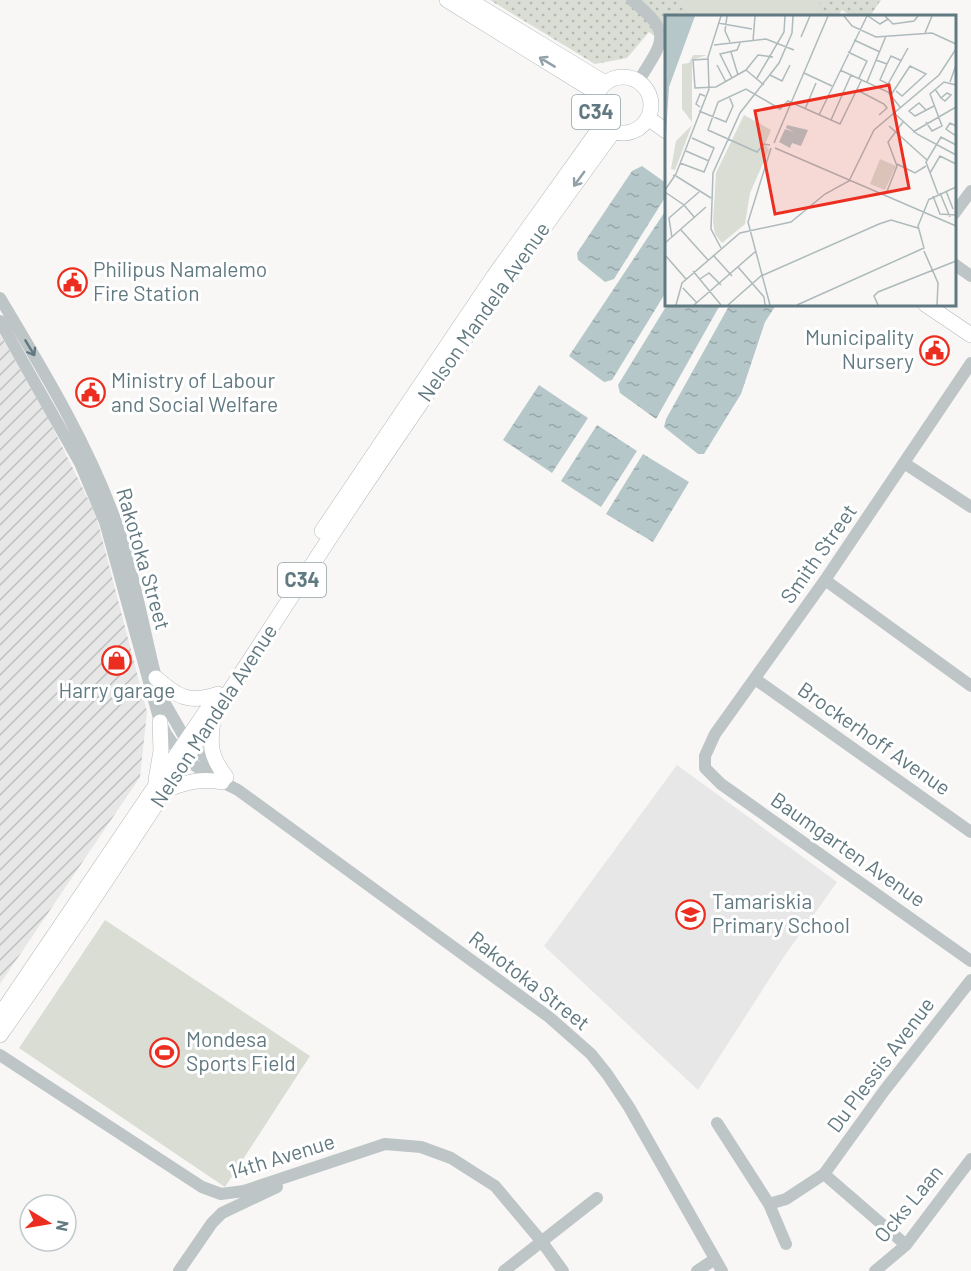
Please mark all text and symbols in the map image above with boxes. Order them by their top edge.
inset map [665,15,956,306]
one-way arrow [539,56,556,68]
road number: C34 [572,95,620,129]
one-way arrow [573,170,585,186]
street label: Nelson Mandela Avenue [411,217,554,406]
place label: Philipus Namalemo Fire Station [93,256,267,305]
public building icon: Philipus Namalemo Fire Station [56,266,88,298]
place label: Municipality Nursery [805,324,914,373]
public building icon: Municipality Nursery [919,334,951,366]
one-way arrow [25,339,37,356]
place label: Ministry of Labour and Social Welfare [111,367,278,416]
public building icon: Ministry of Labour and Social Welfare [74,377,106,409]
street label: Rakotoka Street [112,485,177,632]
street label: Smith Street [774,499,861,608]
road number: C34 [278,563,326,597]
street label: Nelson Mandela Avenue [144,619,281,811]
shop icon: Harry garage [101,644,133,676]
street label: Brockerhoff Avenue [794,676,956,800]
place label: Harry garage [59,677,175,702]
street label: Baumgarten Avenue [767,786,931,912]
place label: Tamariskia Primary School [712,888,850,937]
school or university icon: Tamariskia Primary School [675,898,707,930]
street label: Rakotoka Street [465,925,595,1035]
street label: Du Plessis Avenue [821,992,939,1137]
place label: Mondesa Sports Field [186,1026,296,1075]
sports icon: Mondesa Sports Field [149,1036,181,1068]
street label: 14th Avenue [226,1128,337,1183]
street label: Ocks Laan [868,1159,947,1247]
north arrow [18,1193,78,1253]
text: N [53,1219,74,1233]

